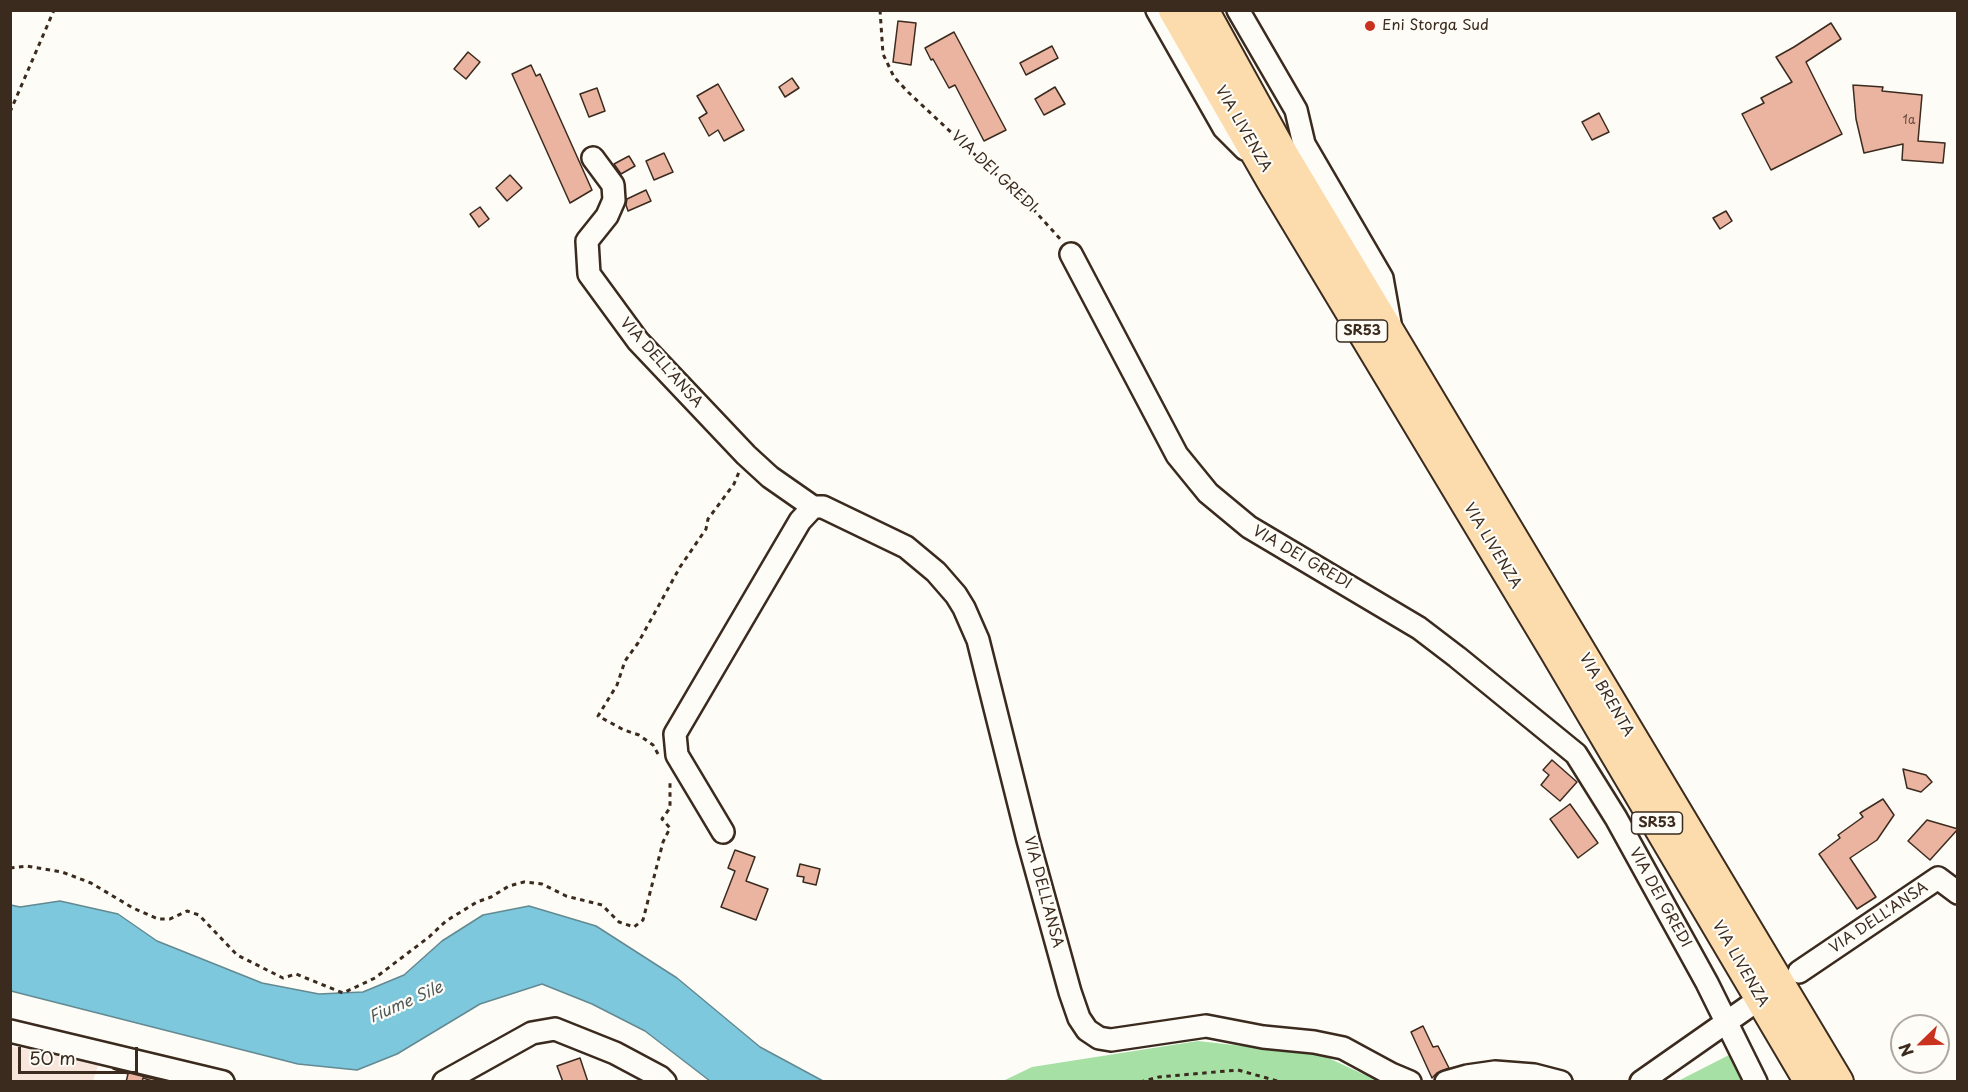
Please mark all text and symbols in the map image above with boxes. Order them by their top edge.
place label: Eni Storga Sud [1382,17,1489,35]
marker: Eni Storga Sud [1363,19,1377,33]
street label: VIA LIVENZA [1211,83,1275,175]
house number: 1a [1903,114,1915,128]
street label: VIA DEI GREDI [947,127,1041,217]
street label: VIA DELL'ANSA [616,314,706,412]
road number: SR53 [1336,320,1388,342]
street label: VIA LIVENZA [1459,500,1525,592]
street label: VIA DEI GREDI [1249,522,1355,594]
street label: VIA BRENTA [1575,650,1637,740]
road number: SR53 [1632,812,1682,834]
street label: VIA DELL'ANSA [1019,834,1067,950]
street label: VIA DEI GREDI [1625,845,1695,951]
street label: VIA DELL'ANSA [1826,878,1932,958]
street label: VIA LIVENZA [1708,918,1772,1010]
water label: Fiume Sile [366,978,446,1028]
north arrow [1890,1014,1950,1074]
scale bar [21,1035,141,1073]
text: N [1892,1040,1919,1061]
text: 50 m [29,1044,76,1071]

